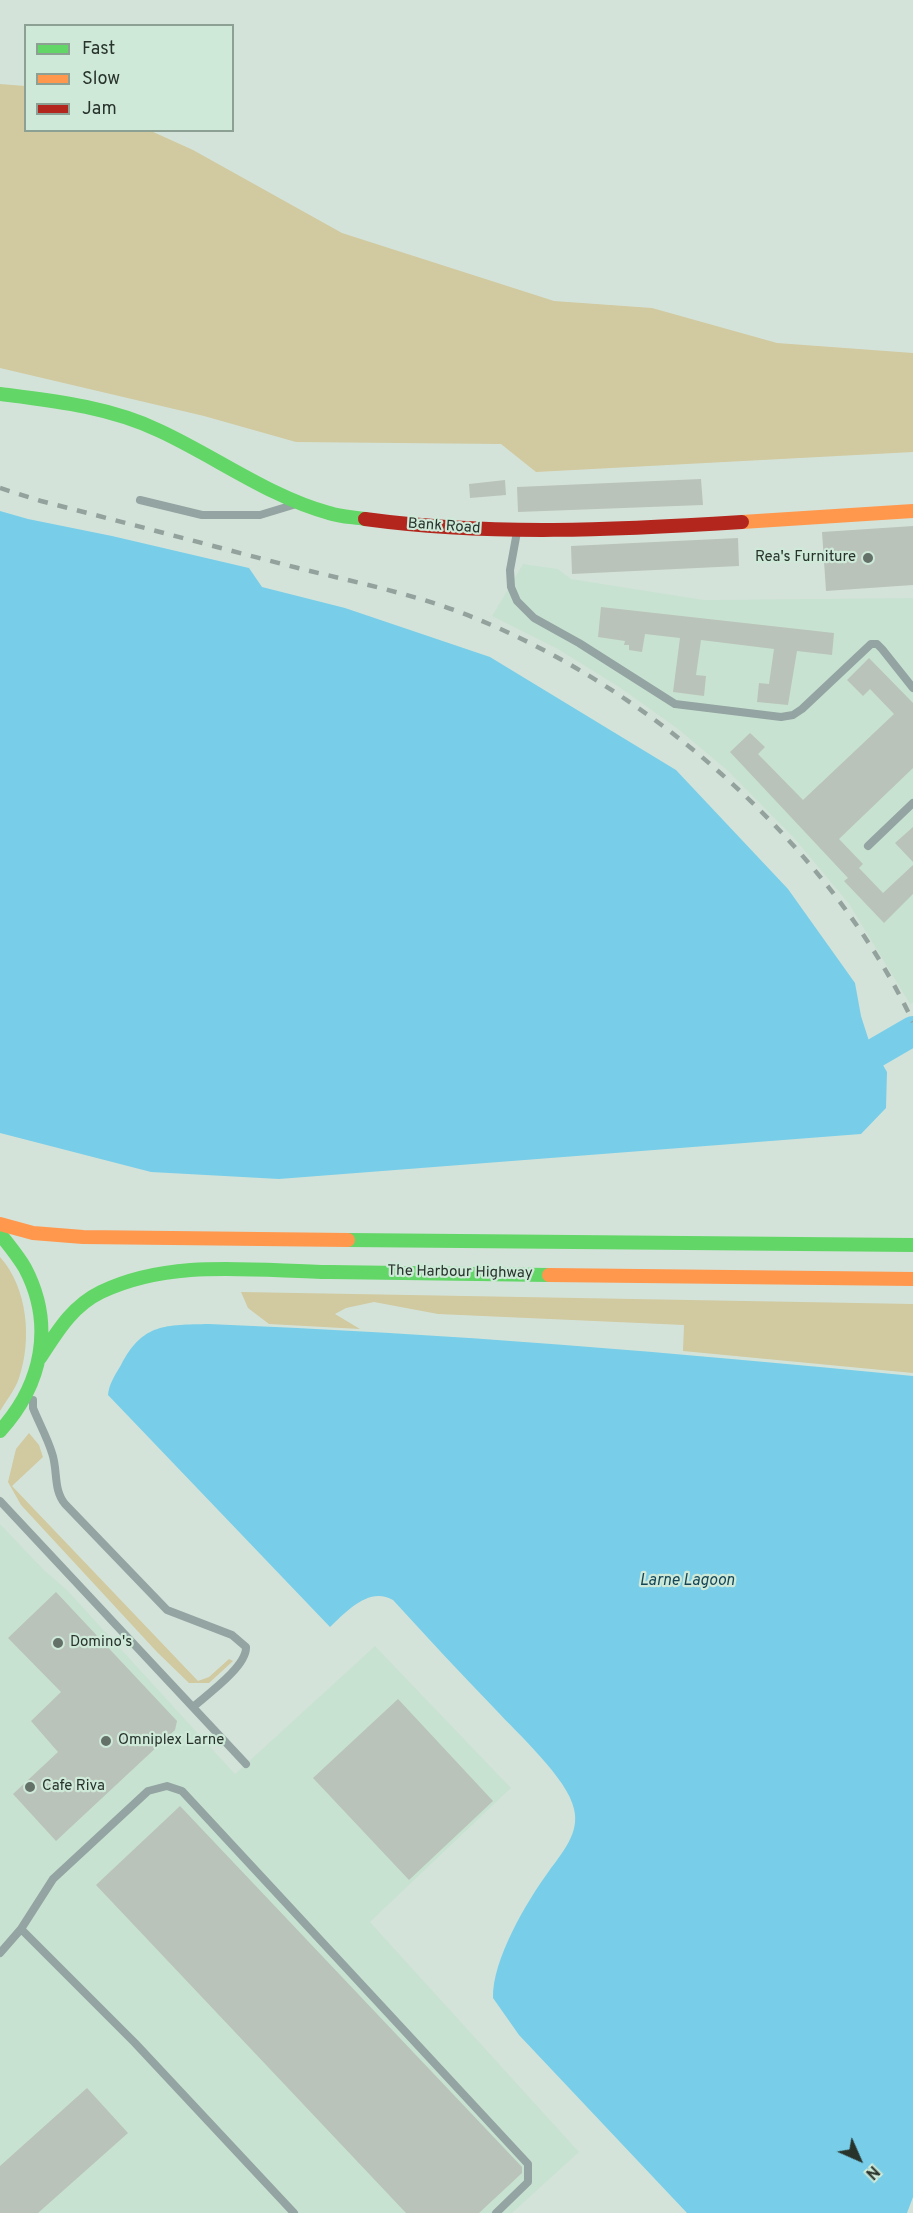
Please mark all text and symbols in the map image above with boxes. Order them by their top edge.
legend [24,24,234,132]
text: Fast [82,38,115,61]
text: Slow [82,68,120,91]
text: Jam [82,98,117,121]
street label: Bank Road [407,515,481,539]
place label: Rea's Furniture [755,549,856,567]
marker: Rea's Furniture [861,551,875,565]
street label: The Harbour Highway [387,1263,533,1283]
water label: Larne Lagoon [640,1572,734,1592]
place label: Domino's [70,1634,132,1652]
marker: Domino's [51,1636,65,1650]
place label: Omniplex Larne [118,1732,224,1750]
marker: Omniplex Larne [99,1734,113,1748]
place label: Cafe Riva [42,1778,105,1796]
marker: Cafe Riva [23,1780,37,1794]
north arrow [829,2129,889,2189]
text: N [861,2161,883,2183]

